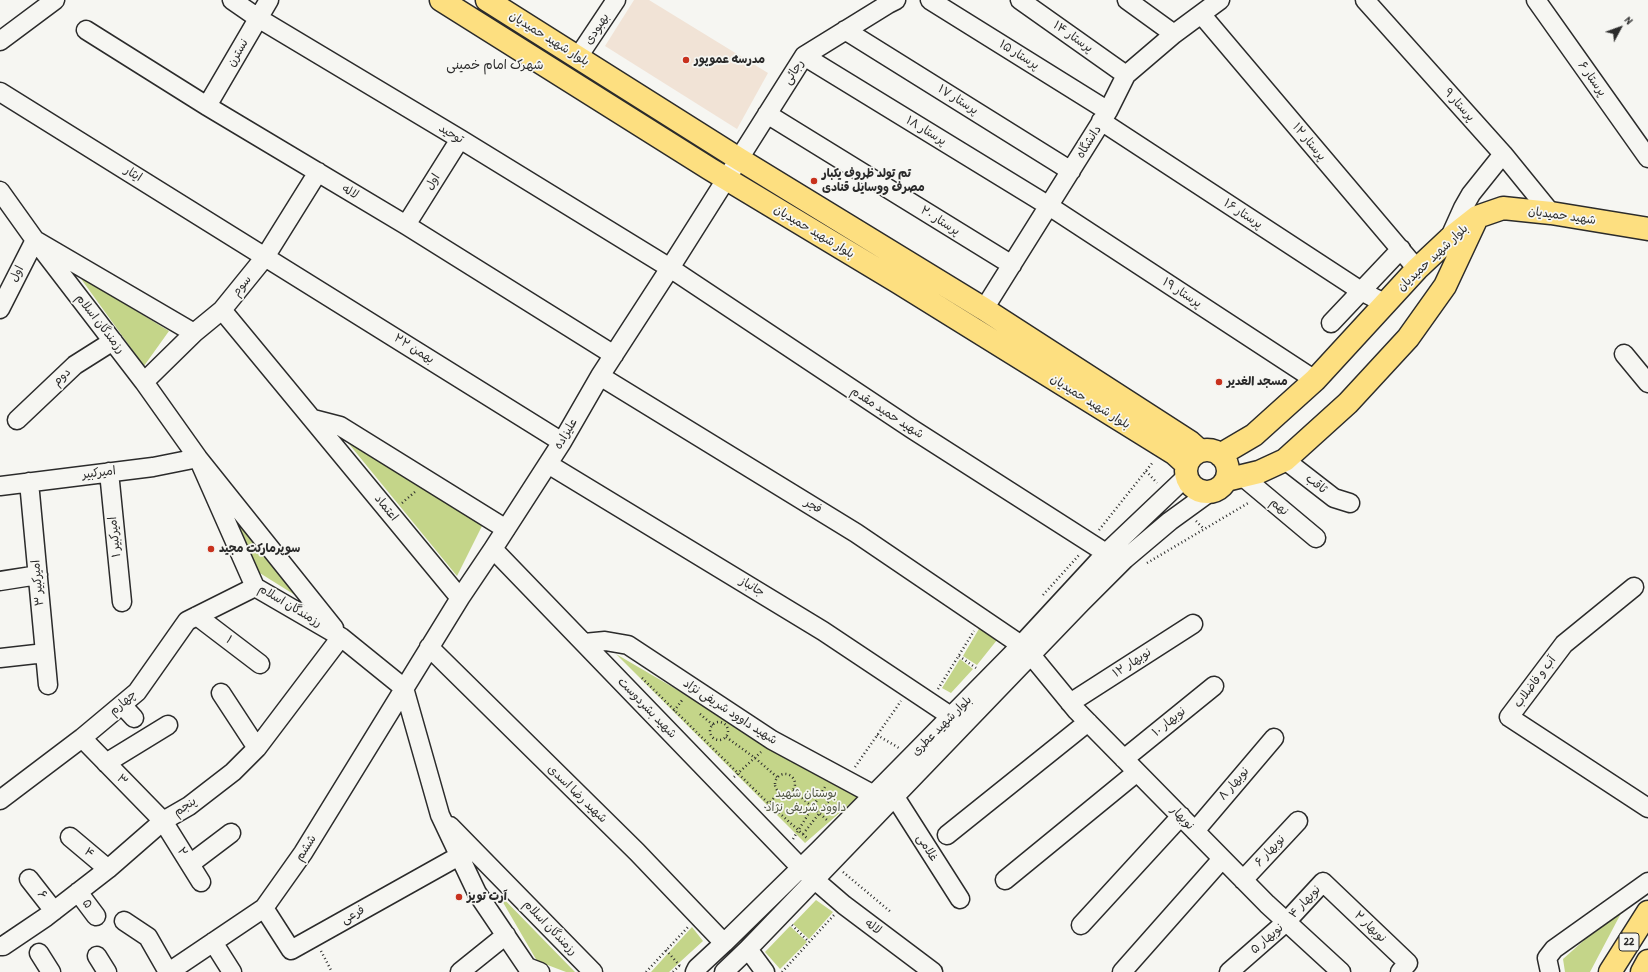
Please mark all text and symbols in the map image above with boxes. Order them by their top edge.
north arrow [1600,8,1640,48]
street label: بلوار شهید حمیدیان [506,9,592,69]
street label: بهبودی [582,11,612,47]
text: N [1622,13,1636,27]
street label: پرستار ۱۴ [1050,18,1096,56]
street label: نسترن [224,36,252,70]
street label: پرستار ۱۵ [996,37,1042,73]
place label: مدرسه عموپور [694,53,765,67]
marker: مدرسه عموپور [681,55,691,65]
street label: رجائی [781,57,807,87]
district label: شهرک امام خمینی [446,58,544,74]
street label: پرستار ۶ [1575,59,1609,99]
street label: پرستار ۱۷ [935,82,981,118]
street label: پرستار ۹ [1440,85,1478,125]
street label: پرستار ۱۸ [903,113,949,149]
street label: پرستار ۱۲ [1289,120,1329,164]
street label: توحید [436,121,466,147]
street label: دانشگاه [1073,123,1105,161]
street label: ایثار [122,163,144,185]
place label: تم تولد ظروف یکبار مصرف ووسایل قنادی [822,167,925,195]
street label: اول [423,171,443,193]
marker: تم تولد ظروف یکبار مصرف ووسایل قنادی [809,176,819,186]
street label: لاله [339,181,361,203]
street label: پرستار ۱۶ [1221,196,1265,232]
street label: بلوار شهید حمیدیان [771,202,857,262]
street label: پرستار ۲۰ [918,203,962,239]
street label: شهید حمیدیان [1527,204,1597,228]
street label: بلوار شهید حمیدیان [1395,222,1471,294]
street label: اول [7,263,27,285]
street label: سوم [229,273,255,299]
street label: پرستار ۱۹ [1160,275,1204,311]
street label: رزمندگان اسلام [72,291,128,357]
street label: ۲۲ بهمن [391,331,437,367]
street label: دوم [50,365,74,389]
street label: بلوار شهید حمیدیان [1047,372,1133,432]
place label: مسجد الغدیر [1227,375,1288,389]
marker: مسجد الغدیر [1214,377,1224,387]
street label: شهید حمید مقدم [848,384,926,442]
street label: علیزاده [551,416,581,452]
street label: امیرکبیر [81,464,117,482]
street label: ثاقب [1302,471,1330,497]
street label: اعتماد [371,492,401,524]
street label: فجر [802,495,824,517]
street label: نهم [1267,495,1291,519]
street label: امیرکبیر ۱ [106,516,124,558]
place label: سوپرمارکت مجید [219,542,300,556]
marker: سوپرمارکت مجید [206,544,216,554]
street label: امیرکبیر ۳ [29,559,47,607]
street label: جانباز [737,574,767,600]
street label: رزمندگان اسلام [256,581,324,631]
street label: ۱ [223,633,235,647]
street label: نوبهار ۱۲ [1110,645,1154,681]
street label: آب و فاضلاب [1511,653,1559,711]
street label: شهید بشردوست [614,675,680,741]
street label: شهید داوود شریفی نژاد [680,676,780,748]
street label: چهارم [106,687,140,719]
street label: بلوار شهید عطری [909,693,975,759]
street label: نوبهار ۱۰ [1149,704,1189,740]
street label: شهید رضا اسدی [544,762,610,826]
street label: نوبهار ۸ [1216,765,1252,803]
street label: ۳ [113,771,131,789]
park label: بوستان شهید داوود شریفی نژاد [766,787,846,815]
street label: پنجم [171,794,199,820]
street label: نوبهار [1167,803,1197,833]
street label: ششم [292,832,320,864]
street label: غلامی [913,832,941,864]
street label: نوبهار ۶ [1252,832,1288,870]
street label: ۴ [81,845,97,861]
street label: ۲ [174,845,190,859]
street label: نوبهار ۴ [1286,883,1324,921]
street label: ۶ [34,888,50,902]
place label: آرت تویز [467,890,507,904]
marker: آرت تویز [454,892,464,902]
street label: ۵ [79,896,95,912]
street label: رزمندگان اسلام [520,897,580,959]
street label: فرعی [339,903,367,927]
street label: نوبهار ۲ [1351,908,1389,946]
street label: لاله [862,916,884,938]
street label: نوبهار ۵ [1248,921,1286,957]
road number: 22 [1619,933,1639,951]

